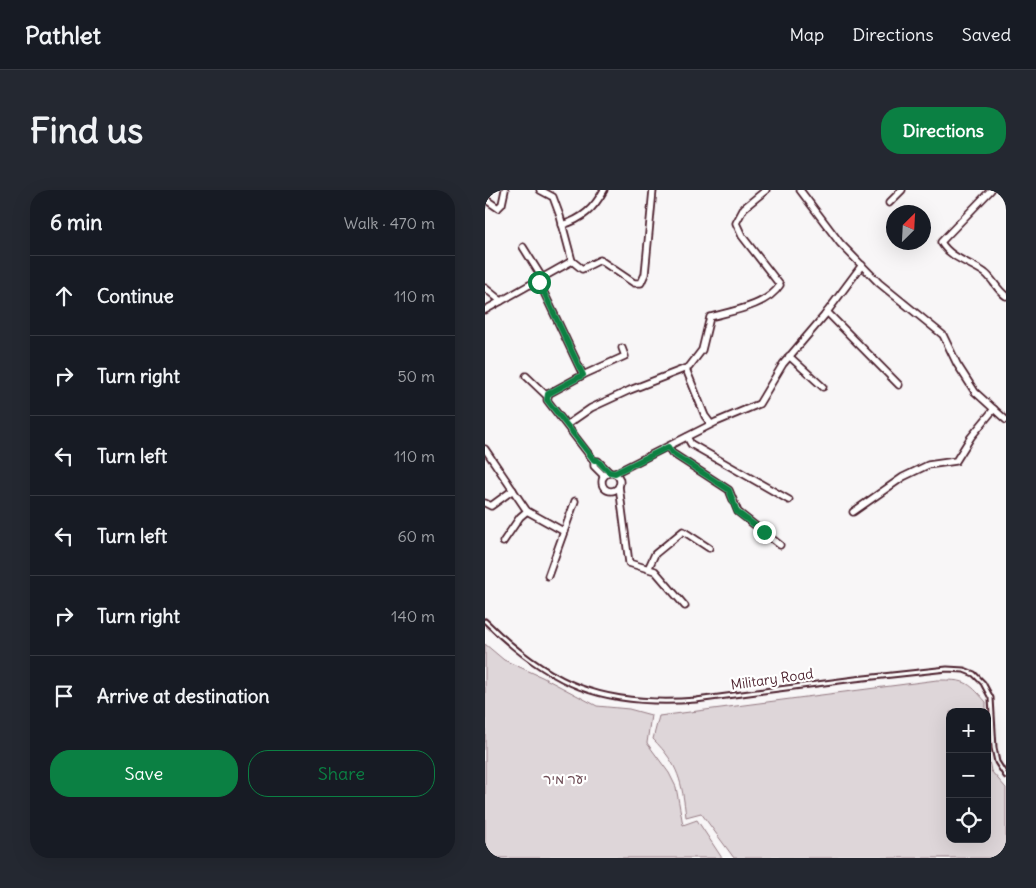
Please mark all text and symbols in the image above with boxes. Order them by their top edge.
text: Pathlet [25,20,101,50]
text: Map [789,23,824,46]
text: Directions [852,23,934,46]
text: Saved [962,23,1011,46]
button: Directions [881,107,1006,154]
text: Find us [30,108,143,152]
north arrow [886,205,931,250]
text: 6 min [50,209,102,236]
text: Walk · 470 m [344,213,435,233]
route start [528,271,551,294]
icon: ahead [50,282,78,310]
text: Continue [97,284,174,308]
text: 110 m [394,286,435,306]
icon: right [50,362,78,390]
text: Turn right [97,364,180,388]
text: 50 m [397,366,435,386]
icon: left [50,442,78,470]
text: Turn left [97,444,167,468]
text: 110 m [394,446,435,466]
route end [753,521,776,544]
icon: left [50,522,78,550]
text: Turn left [97,524,167,548]
text: 60 m [397,526,435,546]
icon: right [50,602,78,630]
text: Turn right [97,604,180,628]
text: 140 m [391,606,435,626]
street label: Military Road [730,664,814,694]
icon: arrive [50,682,78,710]
text: Arrive at destination [97,684,270,708]
map controls [946,708,991,843]
button: + [946,708,991,753]
button: Save [50,750,238,797]
button: Share [248,750,435,797]
button: − [946,753,991,798]
park label: יער מיר [543,770,587,788]
button: locate [946,798,991,843]

